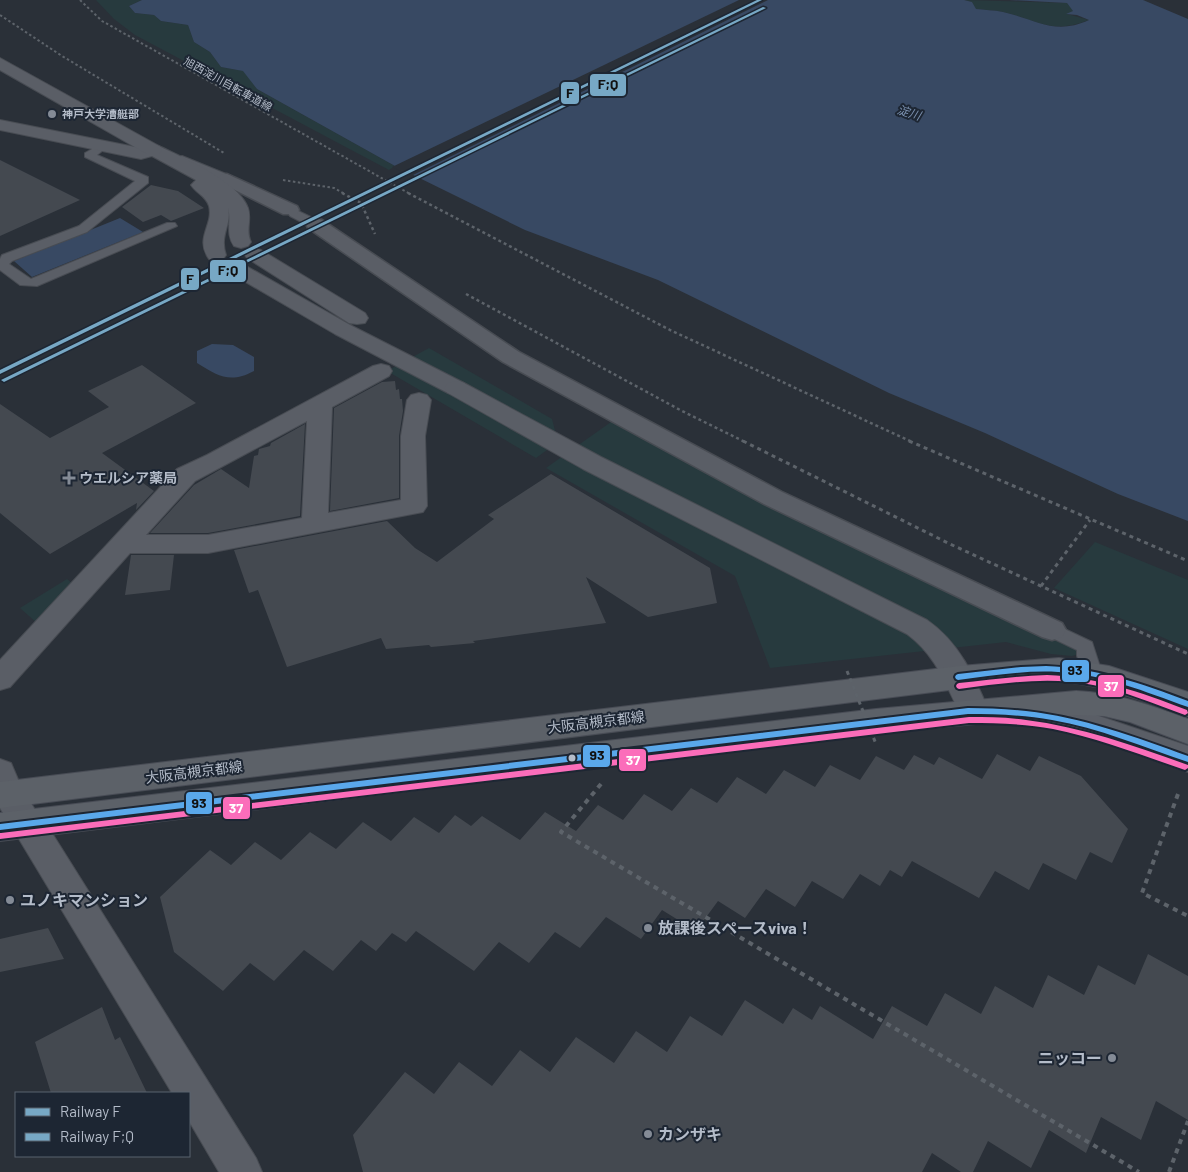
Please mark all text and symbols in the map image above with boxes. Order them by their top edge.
street label: 旭西淀川自転車道線 [182,54,275,113]
line badge: F;Q [589,73,627,97]
text: F;Q [598,75,618,92]
line badge: F [560,81,580,105]
text: F [566,84,574,101]
water label: 淀川 [896,102,925,123]
place label: 神戸大学漕艇部 [62,107,139,120]
marker: 神戸大学漕艇部 [46,108,58,120]
line badge: F;Q [209,259,247,283]
text: F;Q [218,261,238,278]
line badge: F [180,267,200,291]
text: F [186,270,194,287]
place label: ウエルシア薬局 [79,469,177,486]
marker: ウエルシア薬局 [63,472,75,484]
line badge: 93 [1061,659,1090,683]
text: 93 [1068,661,1083,678]
line badge: 37 [1097,674,1125,698]
text: 37 [1104,677,1118,694]
street label: 大阪高槻京都線 [546,707,646,736]
line badge: 93 [582,744,611,768]
text: 93 [590,746,605,763]
line badge: 37 [618,748,647,772]
text: 37 [626,751,640,768]
unlabelled marker [567,753,577,763]
street label: 大阪高槻京都線 [144,757,244,786]
line badge: 93 [185,791,213,815]
text: 93 [192,794,207,811]
line badge: 37 [222,796,251,820]
text: 37 [229,799,243,816]
place label: ユノキマンション [20,890,148,909]
marker: ユノキマンション [4,894,16,906]
place label: 放課後スペースviva！ [658,918,813,937]
marker: 放課後スペースviva！ [642,922,654,934]
place label: ニッコー [1038,1048,1102,1067]
marker: ニッコー [1106,1052,1118,1064]
legend [15,1092,190,1157]
text: Railway F [60,1102,121,1120]
place label: カンザキ [658,1124,722,1143]
text: Railway F;Q [60,1127,134,1145]
marker: カンザキ [642,1128,654,1140]

